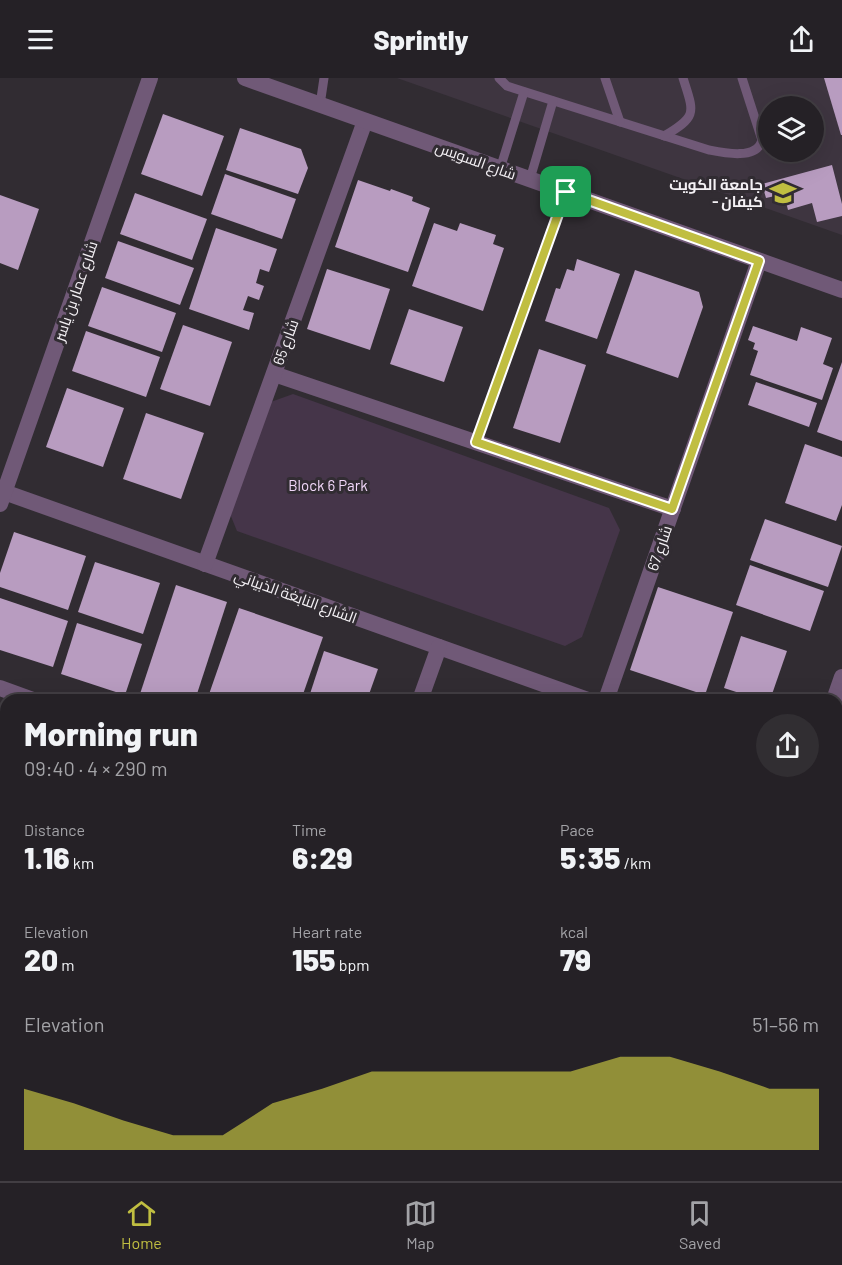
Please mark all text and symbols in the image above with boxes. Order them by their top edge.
icon: menu [24,23,57,56]
text: Sprintly [373,23,469,55]
icon: share [785,23,818,56]
map controls [758,96,824,162]
button: layers [758,96,824,162]
street label: شارع السويس [432,137,519,186]
pin [540,166,591,217]
icon: arrive [549,175,582,208]
place label: جامعة الكويت - كيفان [669,175,763,211]
school or university icon: جامعة الكويت - كيفان [768,178,798,208]
street label: شارع عمار بن ياسر [49,238,103,345]
street label: شارع 65 [268,317,304,368]
park label: Block 6 Park [288,476,368,494]
street label: شارع 67 [643,523,678,574]
street label: الشارع النابغة الذبياني [231,565,360,630]
text: Morning run [24,713,198,753]
button: share [756,714,819,777]
text: 09:40 · 4 × 290 m [24,756,167,780]
text: Distance [24,820,85,839]
text: Time [292,820,327,839]
text: Pace [560,820,594,839]
text: 1.16 [24,839,70,875]
text: 6:29 [292,839,353,875]
text: 5:35 [560,839,620,875]
text: km [70,853,94,872]
text: /km [620,853,651,872]
text: Elevation [24,922,88,941]
text: Heart rate [292,922,362,941]
text: kcal [560,922,588,941]
text: 20 [24,941,58,977]
text: 155 [292,941,335,977]
text: 79 [560,941,591,977]
text: m [58,955,75,974]
text: bpm [335,955,370,974]
text: Elevation [24,1012,105,1036]
text: 51–56 m [752,1012,819,1036]
tab: Home [121,1197,162,1252]
tab: Map [404,1197,437,1252]
tab: Saved [679,1197,721,1252]

